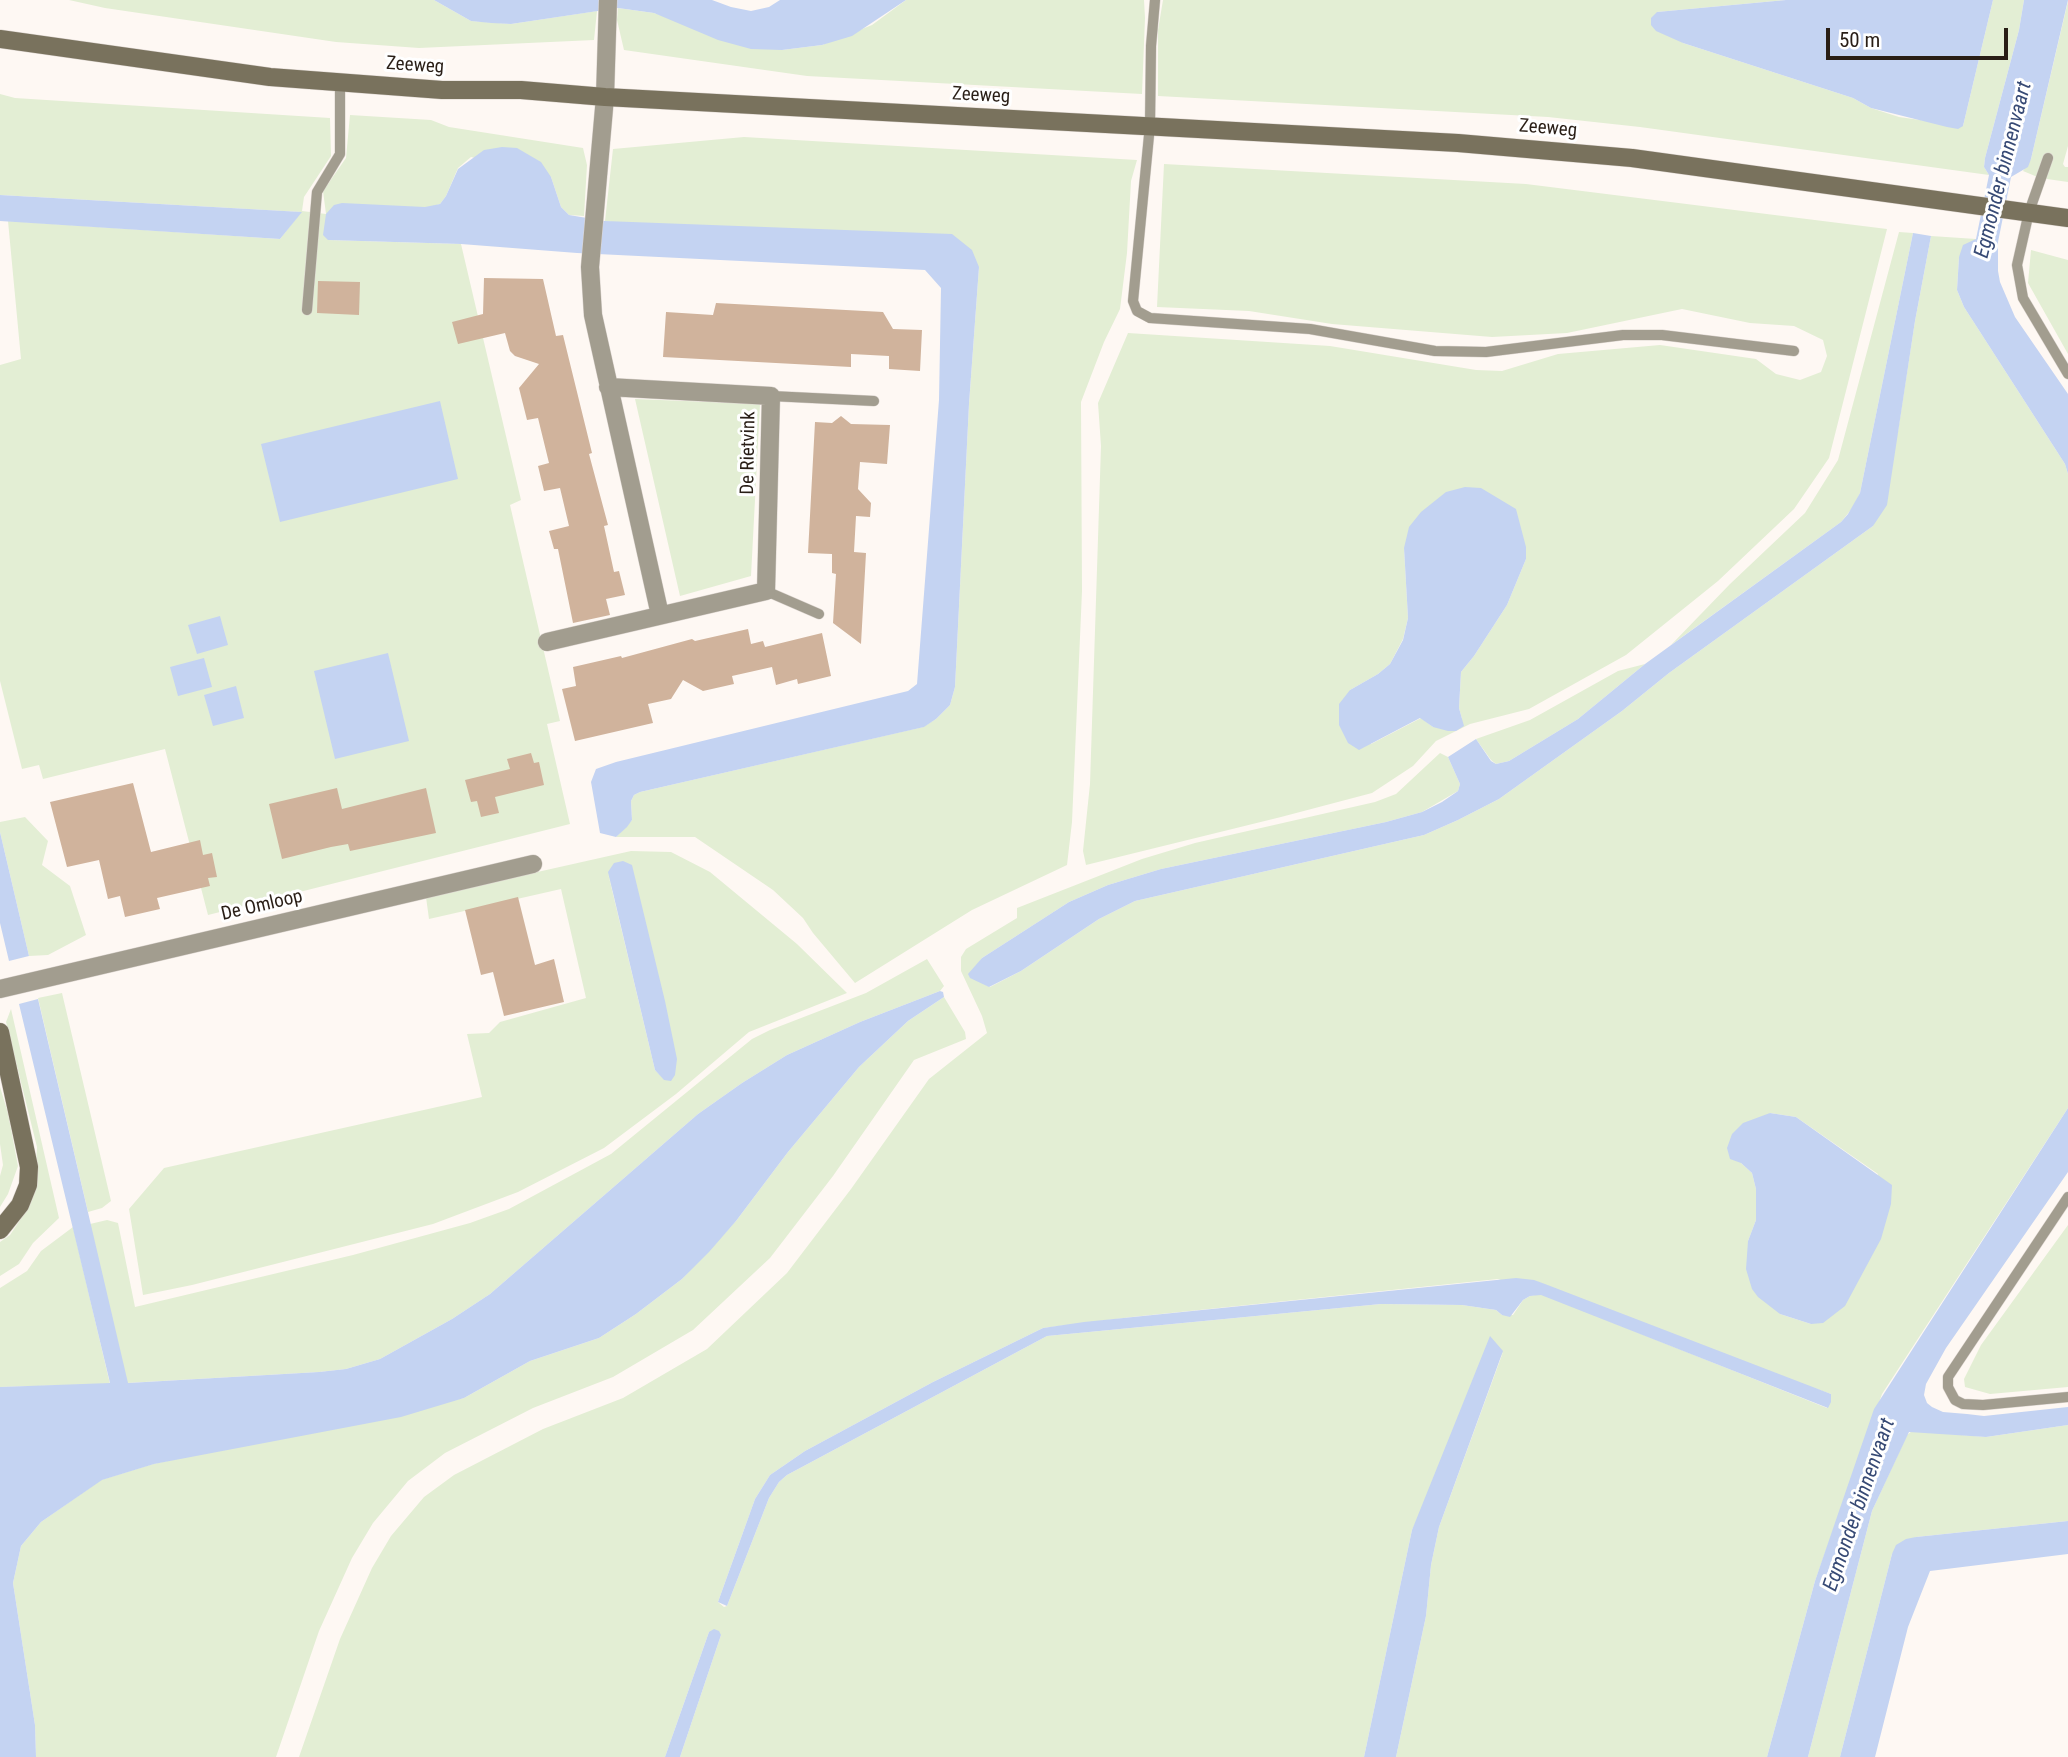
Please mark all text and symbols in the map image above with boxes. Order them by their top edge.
scale bar [1830,14,2012,58]
text: 50 m [1839,28,1880,52]
street label: Zeeweg [385,53,445,79]
water label: Egmonder binnenvaart [1970,79,2038,261]
street label: Zeeweg [951,83,1011,109]
street label: Zeeweg [1518,115,1578,143]
street label: De Rietvink [737,411,761,495]
street label: De Omloop [219,886,305,926]
water label: Egmonder binnenvaart [1819,1415,1901,1595]

